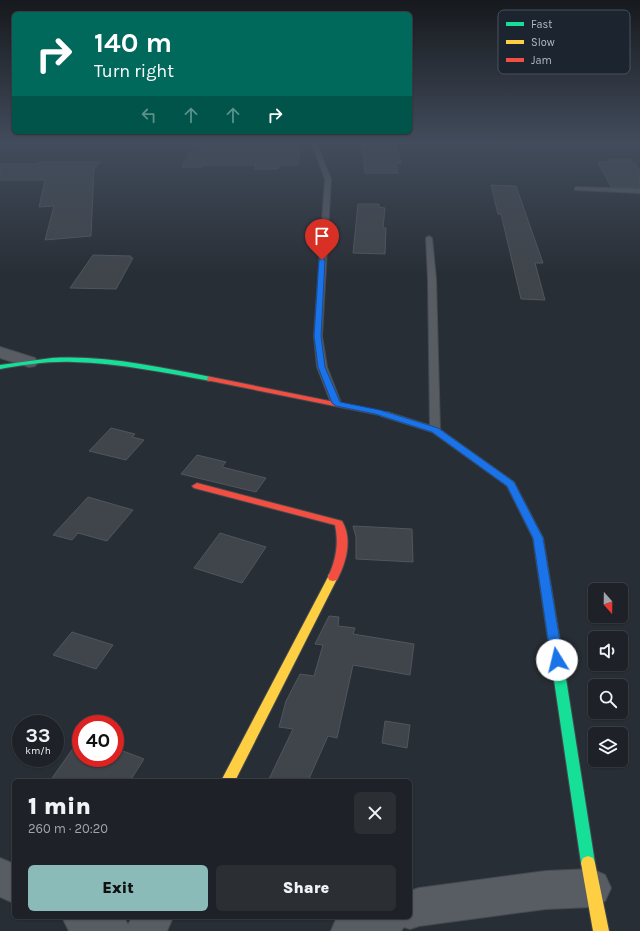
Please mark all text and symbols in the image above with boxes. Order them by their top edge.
legend [498,10,630,74]
text: Fast [531,18,552,31]
text: 140 m [94,26,172,59]
icon: right [28,28,80,80]
text: Slow [531,36,555,49]
text: Jam [531,54,552,67]
text: Turn right [94,60,174,82]
icon: left [138,104,160,126]
icon: ahead [180,104,202,126]
icon: ahead [222,104,244,126]
icon: right [264,104,286,126]
pin [305,219,339,260]
icon: arrive [311,225,333,247]
north arrow [588,583,628,623]
map controls [588,583,628,767]
button: sound [588,631,628,671]
position arrow [536,639,578,681]
button: search [588,679,628,719]
speed limit sign: 40 [72,715,124,767]
text: 33 [26,724,50,747]
button: layers [588,727,628,767]
text: km/h [25,745,51,757]
text: 1 min [28,792,91,820]
button: close [354,792,396,834]
text: 260 m · 20:20 [28,821,108,836]
button: Exit [28,865,208,911]
button: Share [216,865,396,911]

